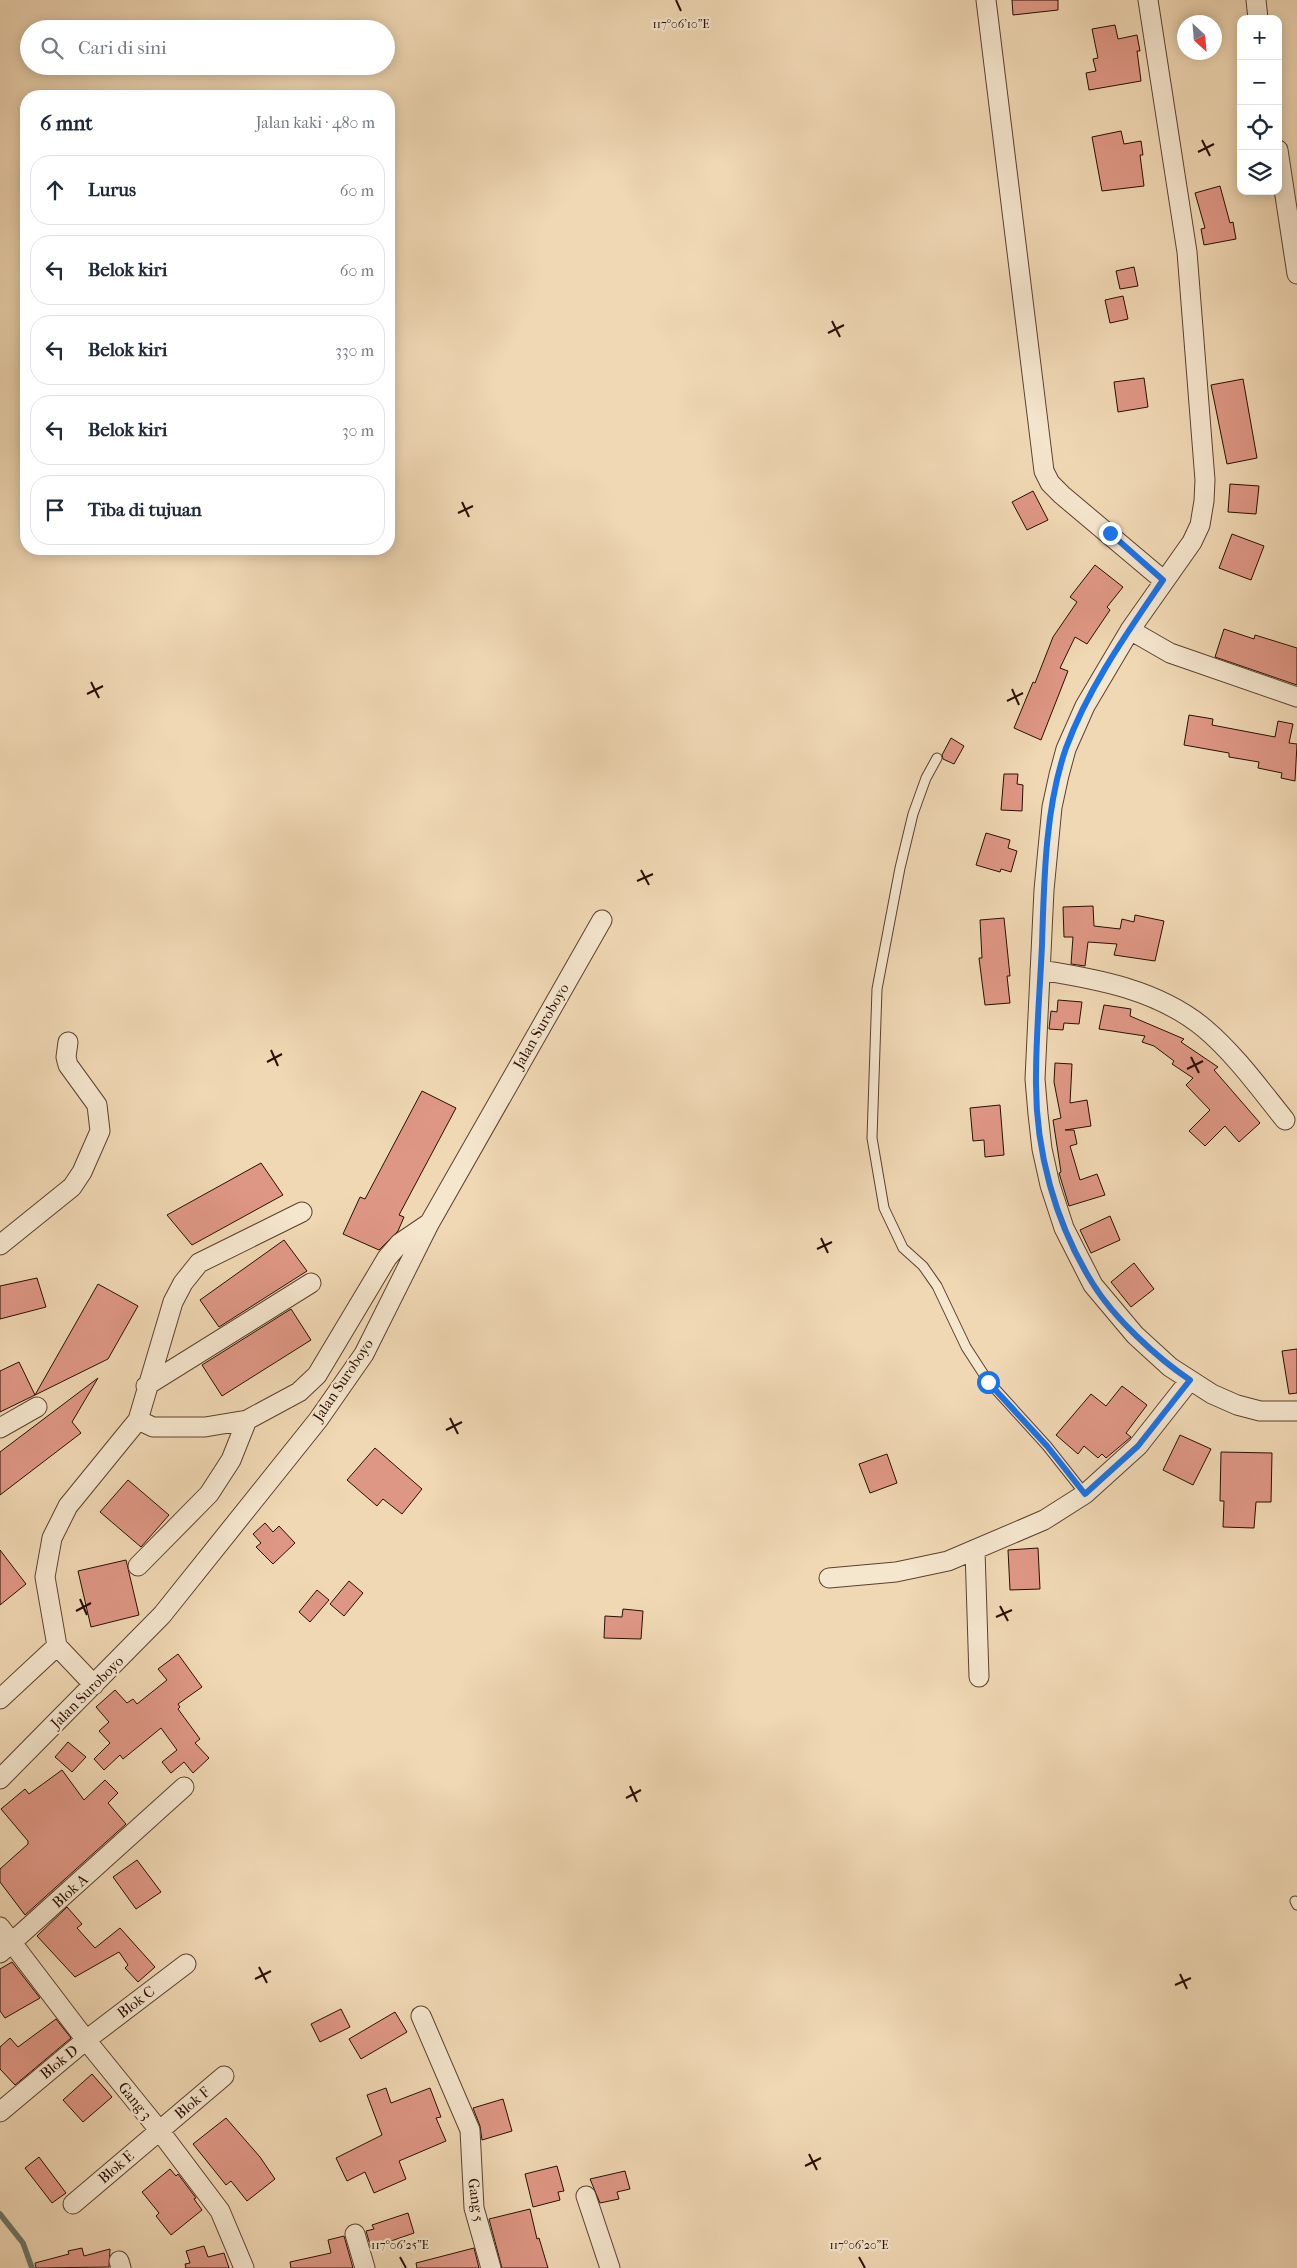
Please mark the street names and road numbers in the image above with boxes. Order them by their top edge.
street label: Jalan Suroboyo [509,980,573,1073]
street label: Jalan Suroboyo [308,1335,377,1425]
street label: Jalan Suroboyo [46,1652,127,1733]
street label: Blok A [48,1870,92,1912]
street label: Blok C [114,1982,158,2022]
street label: Blok D [36,2041,82,2083]
street label: Gang 3 [114,2078,156,2124]
street label: Blok F [171,2083,213,2123]
street label: Blok E [94,2147,138,2187]
street label: Gang 5 [464,2177,488,2223]

